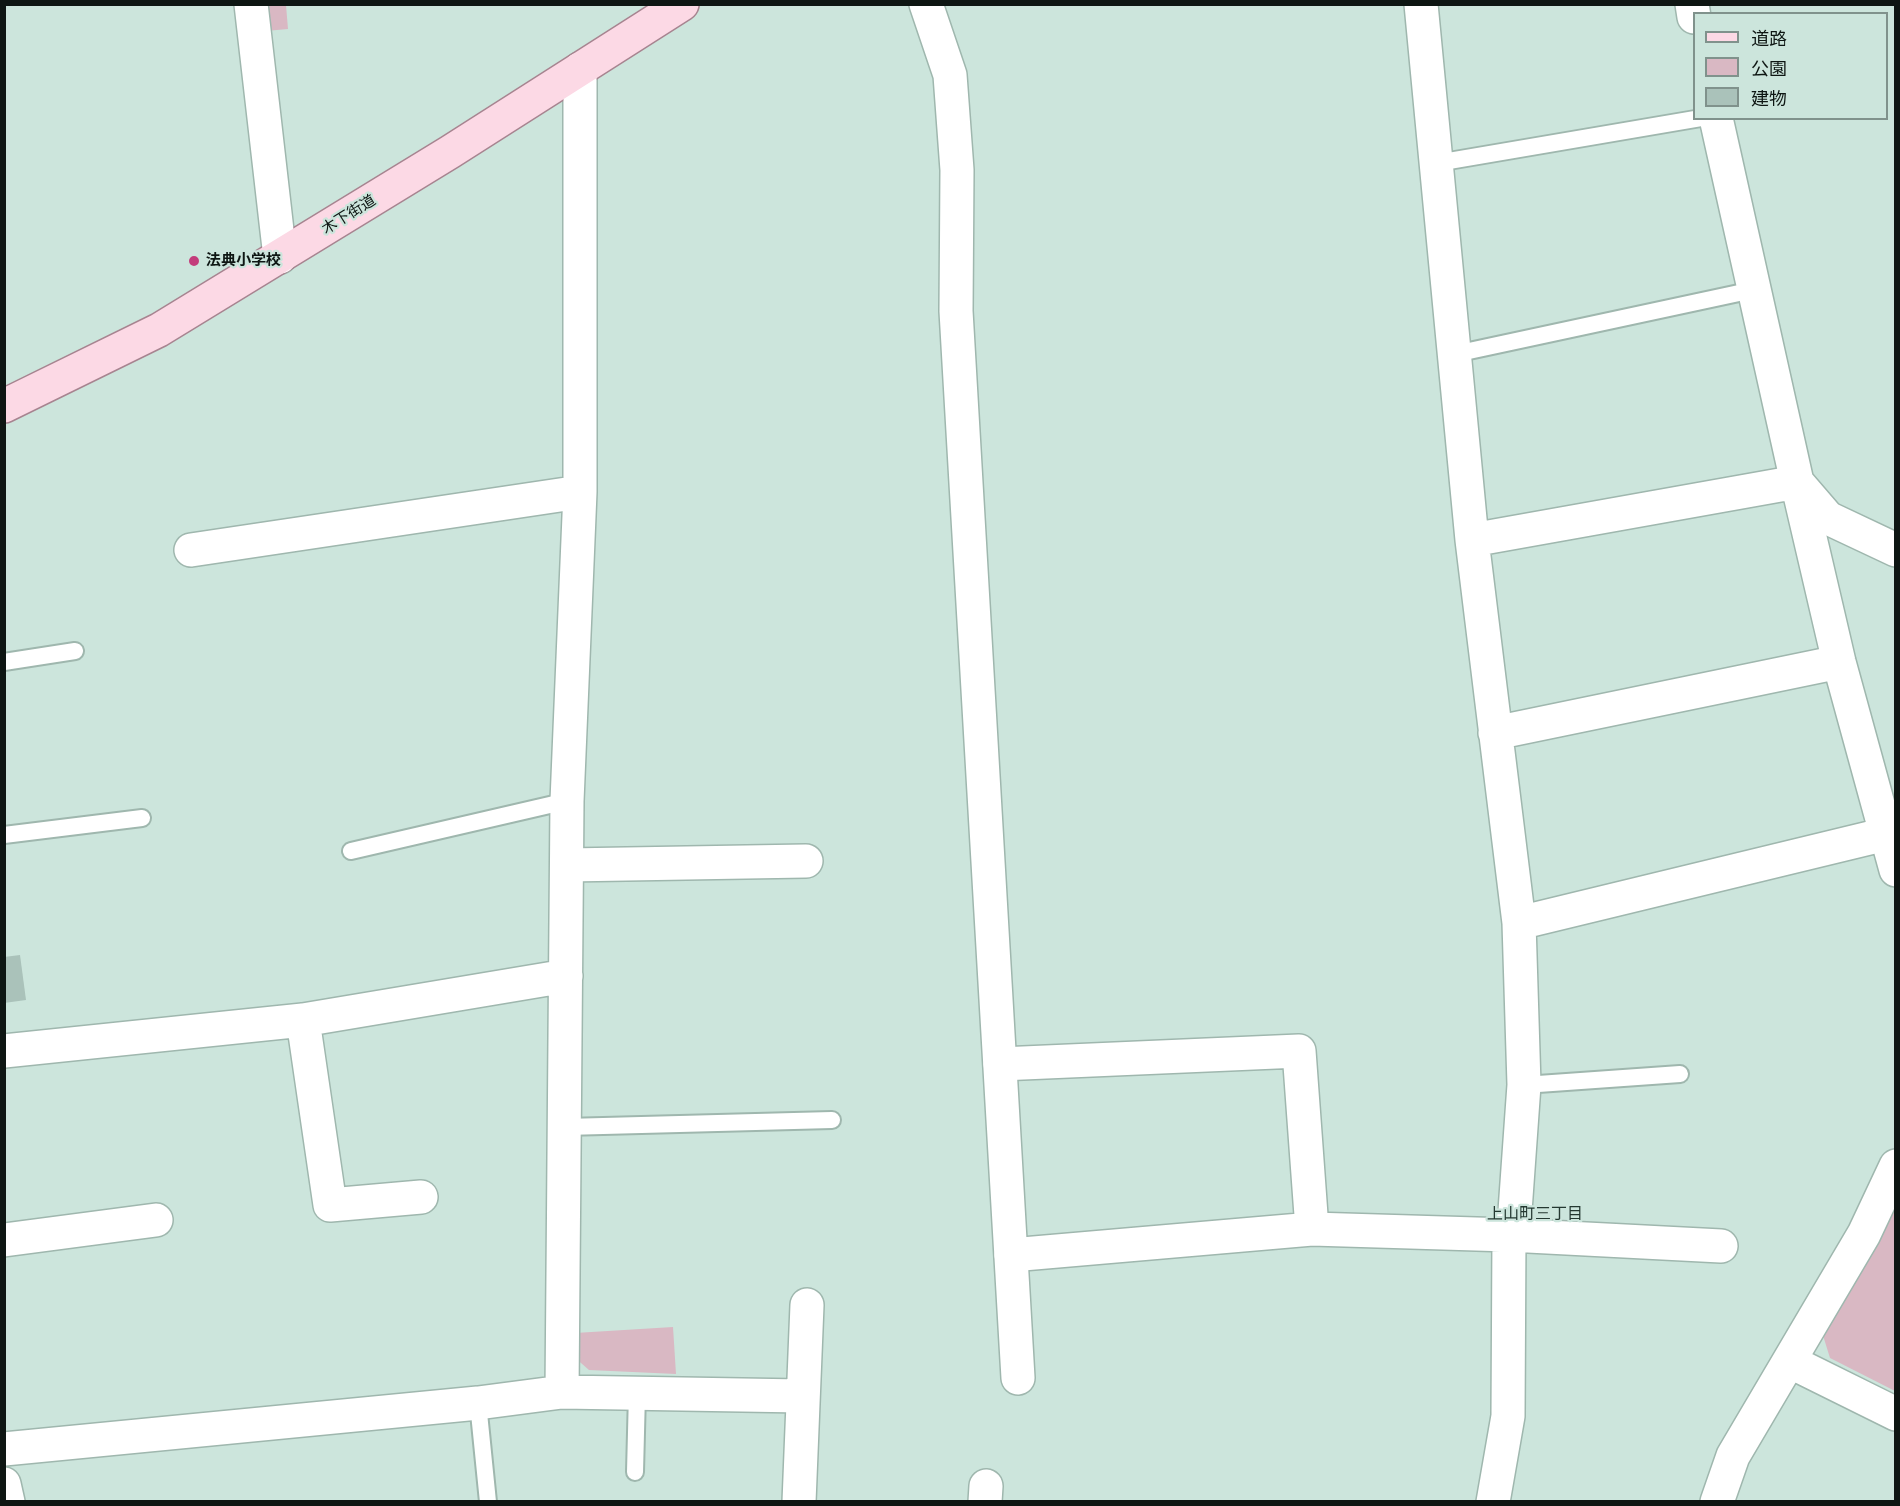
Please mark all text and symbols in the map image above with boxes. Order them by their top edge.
legend [1693,12,1888,120]
text: 道路 [1751,26,1787,50]
text: 公園 [1751,56,1787,80]
text: 建物 [1751,86,1787,110]
street label: 木下街道 [319,191,379,239]
place label: 法典小学校 [206,252,281,270]
marker: 法典小学校 [187,254,201,268]
district label: 上山町三丁目 [1487,1204,1583,1224]

